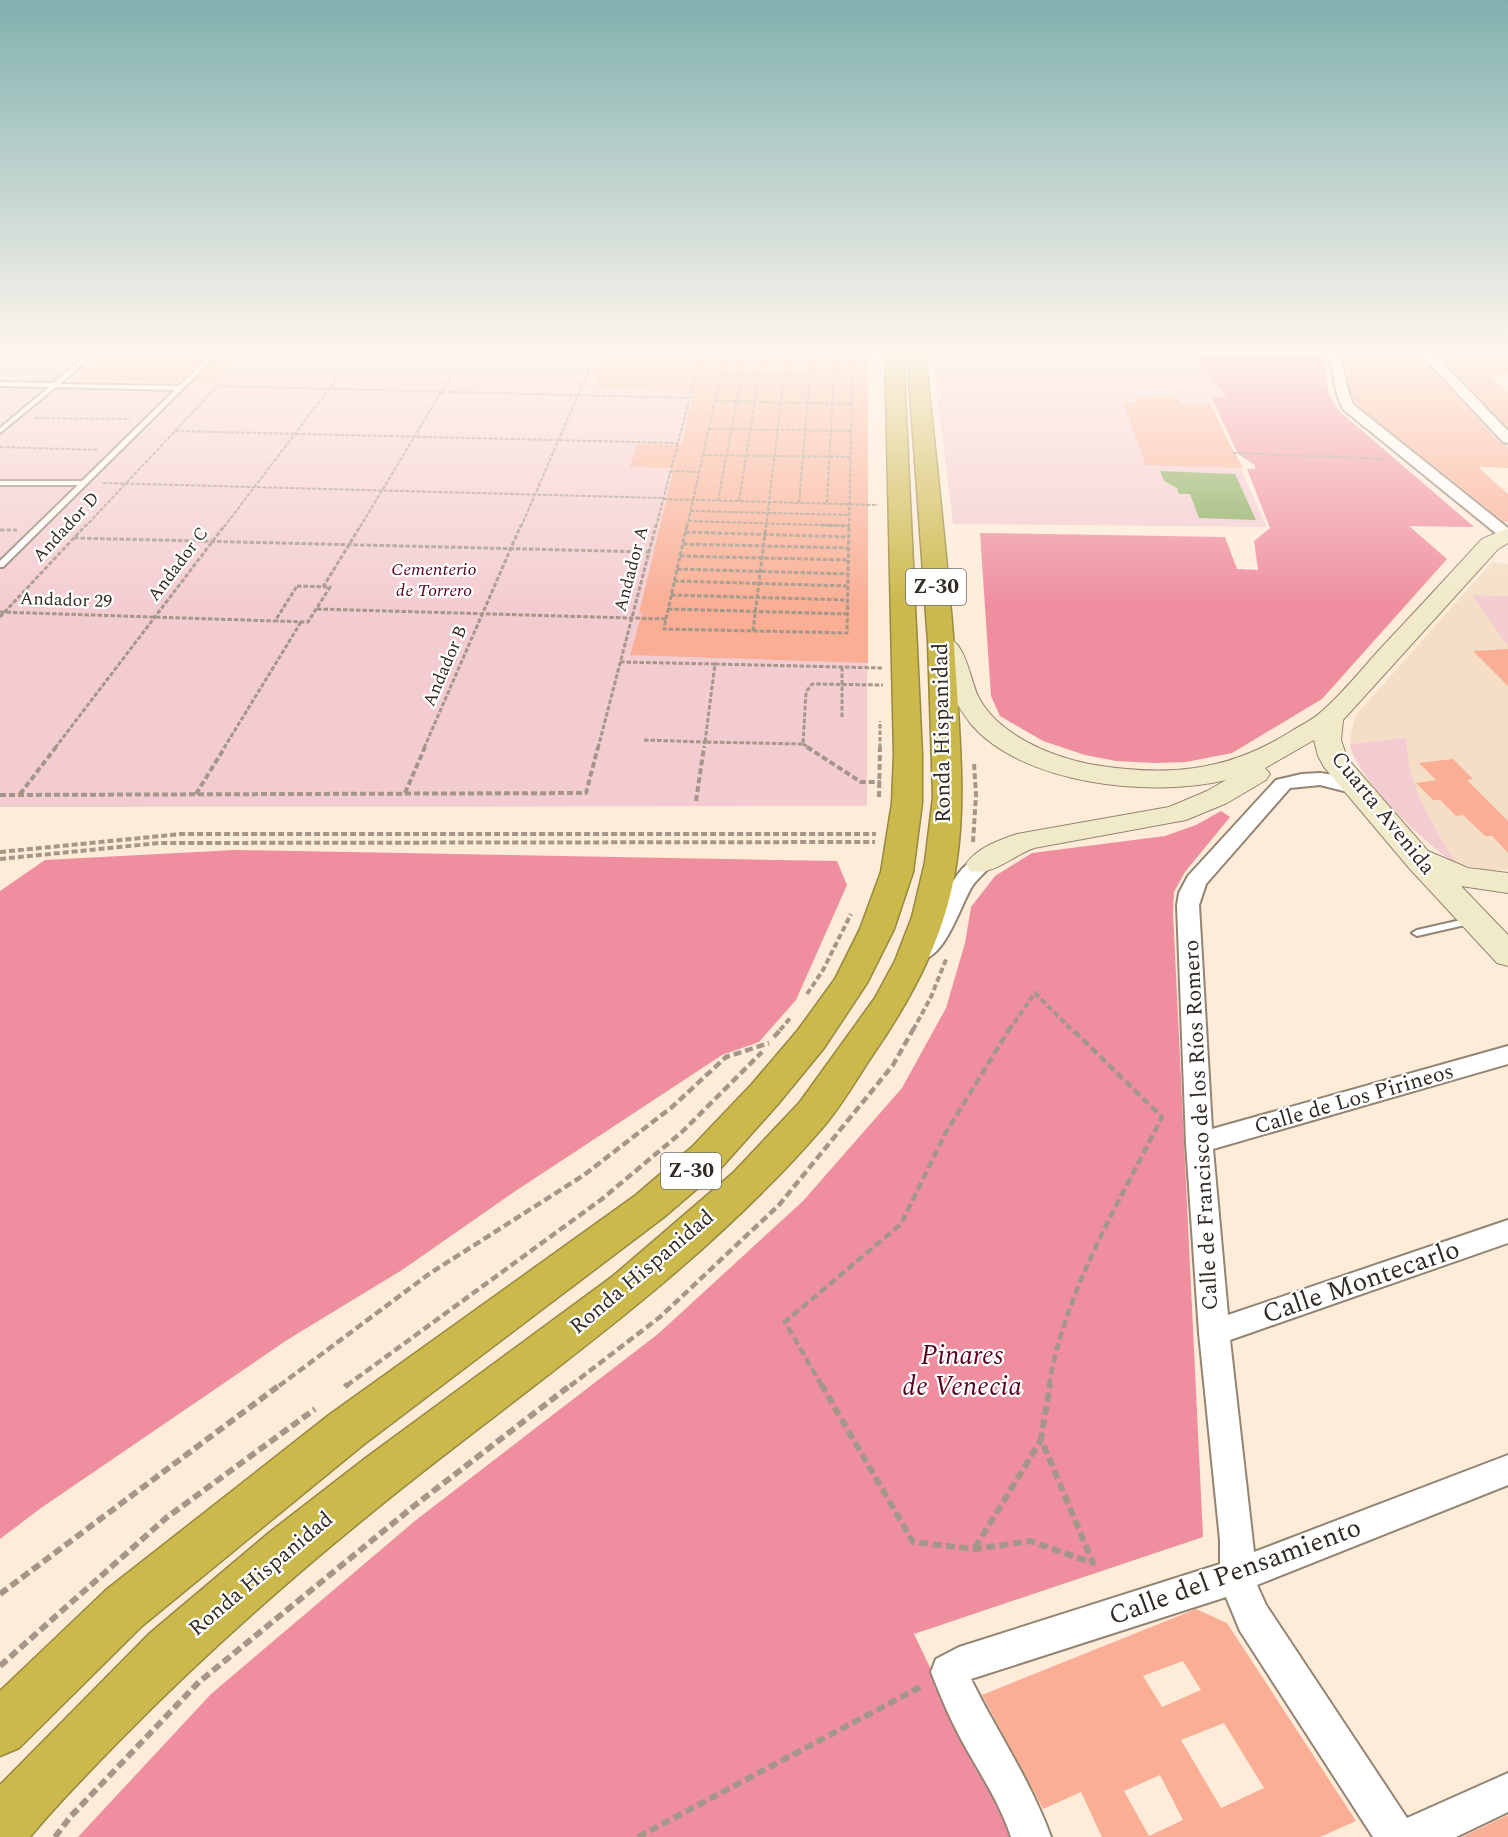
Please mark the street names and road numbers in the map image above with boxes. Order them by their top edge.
street label: Andador D [26,486,106,568]
street label: Andador C [141,521,215,607]
street label: Andador A [607,523,655,615]
road number: Z-30 [906,569,966,605]
street label: Andador 29 [19,585,113,615]
street label: Andador B [416,621,474,711]
street label: Ronda Hispanidad [924,643,960,823]
street label: Cuarta Avenida [1323,744,1444,882]
street label: Calle de Francisco de los Ríos Romero [1175,939,1227,1311]
street label: Calle de Los Pirineos [1250,1055,1458,1143]
road number: Z-30 [661,1153,721,1189]
street label: Ronda Hispanidad [562,1201,722,1343]
street label: Calle Montecarlo [1257,1229,1465,1335]
street label: Ronda Hispanidad [181,1503,341,1645]
street label: Calle del Pensamiento [1103,1507,1367,1637]

